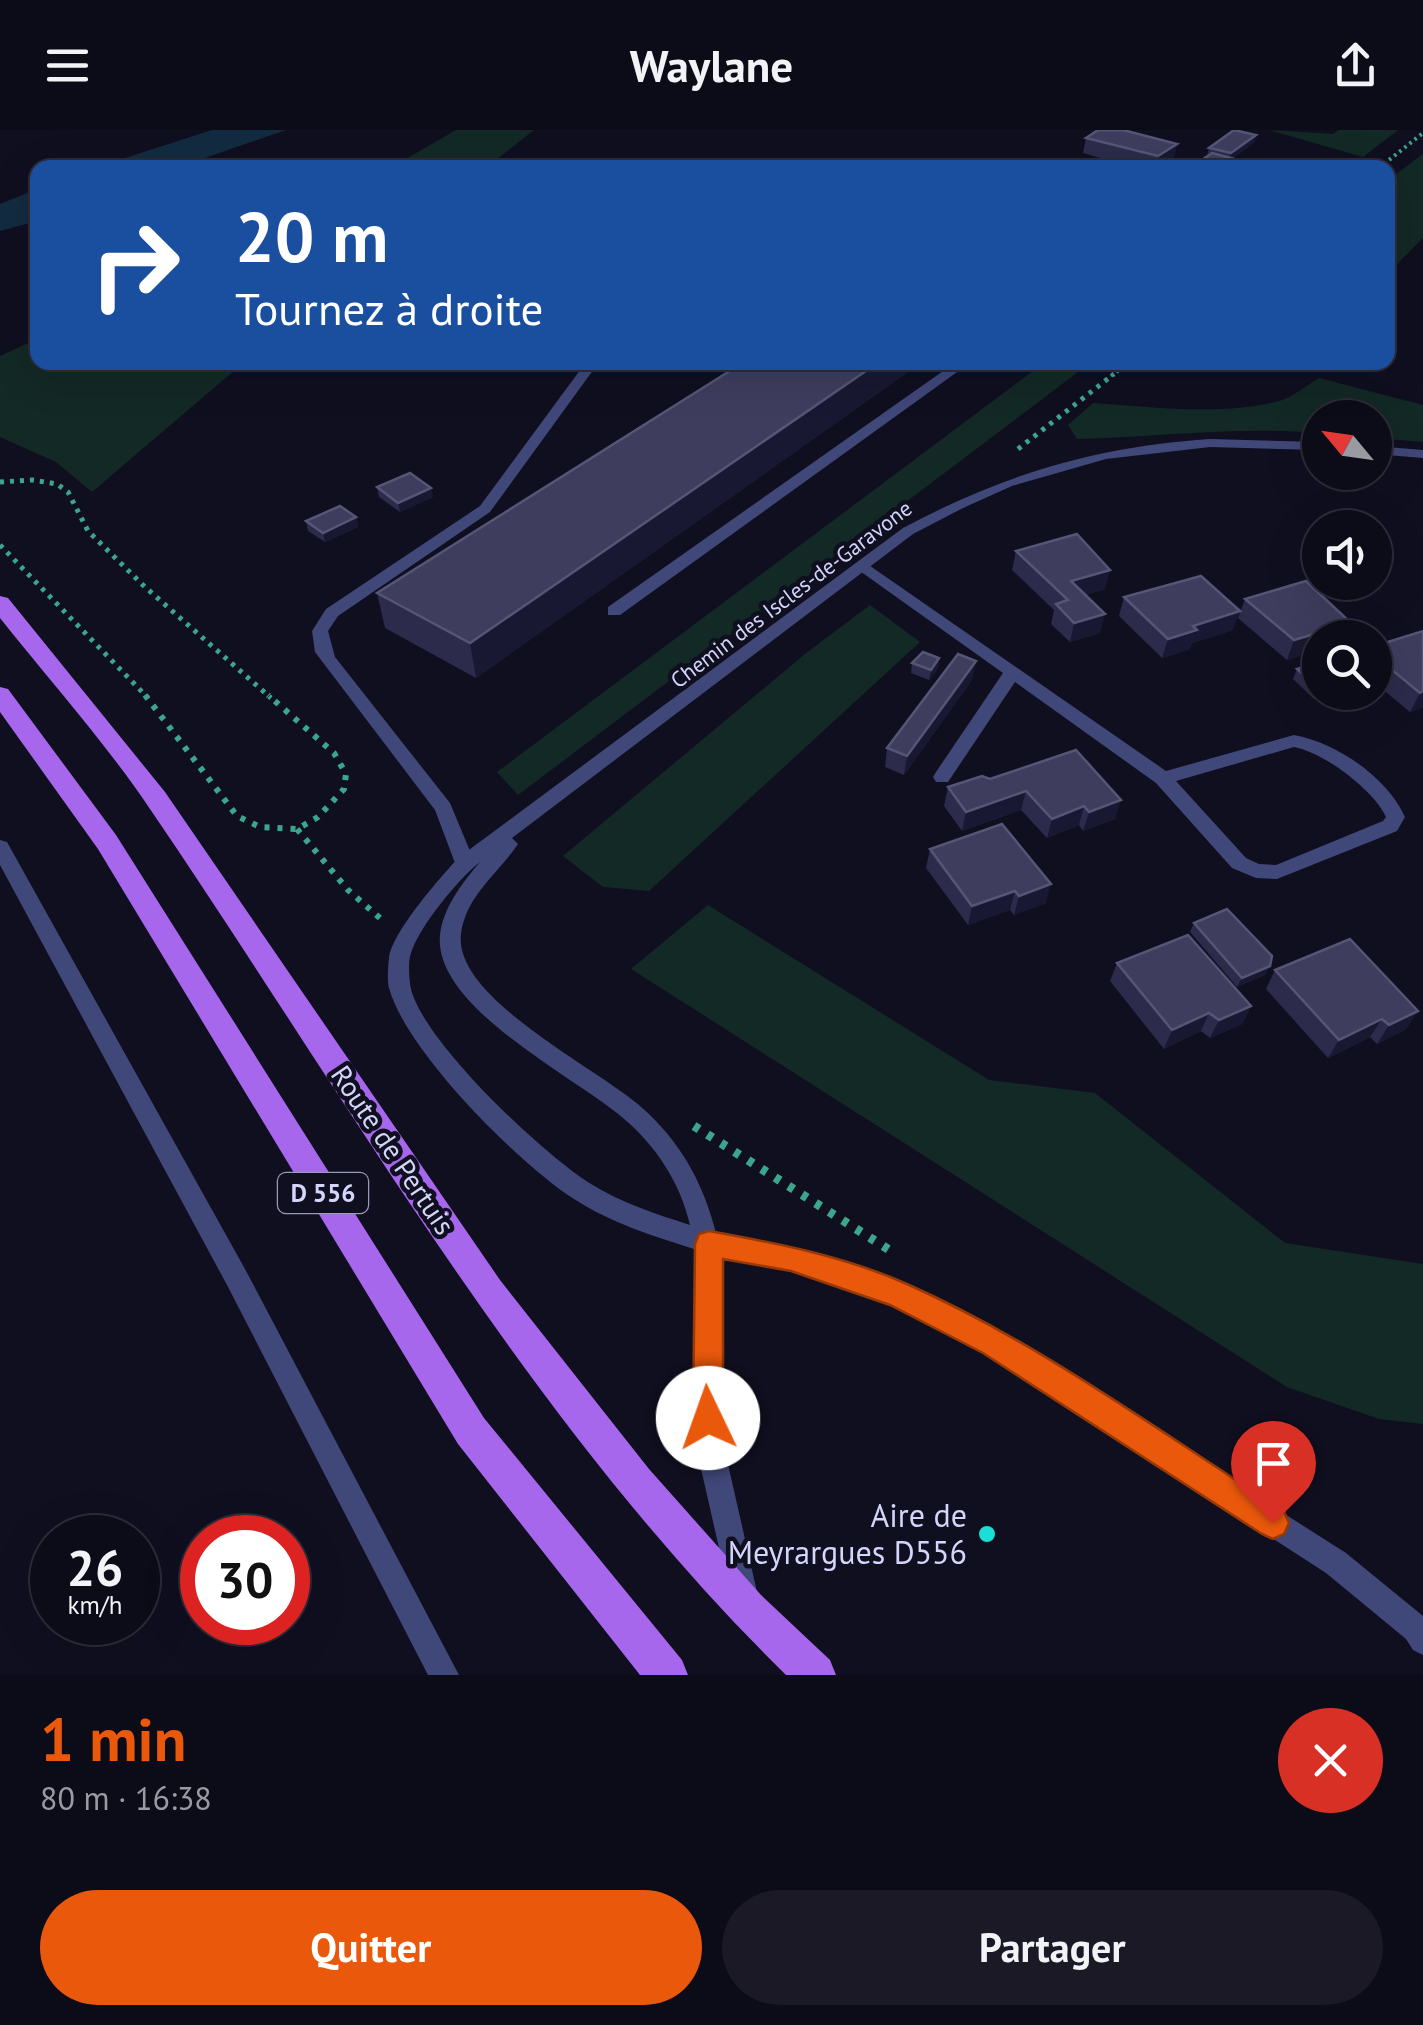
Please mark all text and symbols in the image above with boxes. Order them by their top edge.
text: Waylane [630,36,793,94]
icon: menu [40,38,95,93]
icon: share [1328,38,1383,93]
text: 20 m [235,191,388,281]
icon: right [70,200,200,330]
text: Tournez à droite [235,279,543,337]
north arrow [1302,400,1392,490]
map controls [1302,400,1392,710]
street label: Chemin des Iscles-de-Garavone [665,494,917,694]
button: sound [1302,510,1392,600]
button: search [1302,620,1392,710]
street label: Route de Pertuis [323,1058,464,1241]
road number: D 556 [278,1173,368,1213]
position arrow [656,1366,760,1470]
pin [1231,1421,1316,1524]
icon: arrive [1246,1436,1301,1491]
place label: Aire de Meyrargues D556 [728,1494,967,1573]
speed limit sign: 30 [180,1515,310,1645]
marker: Aire de Meyrargues D556 [976,1523,998,1545]
text: 26 [67,1535,123,1600]
text: km/h [68,1589,122,1621]
text: 1 min [40,1700,186,1778]
button: close [1278,1708,1383,1813]
text: 80 m · 16:38 [40,1777,212,1819]
button: Quitter [40,1890,702,2005]
button: Partager [722,1890,1383,2005]

